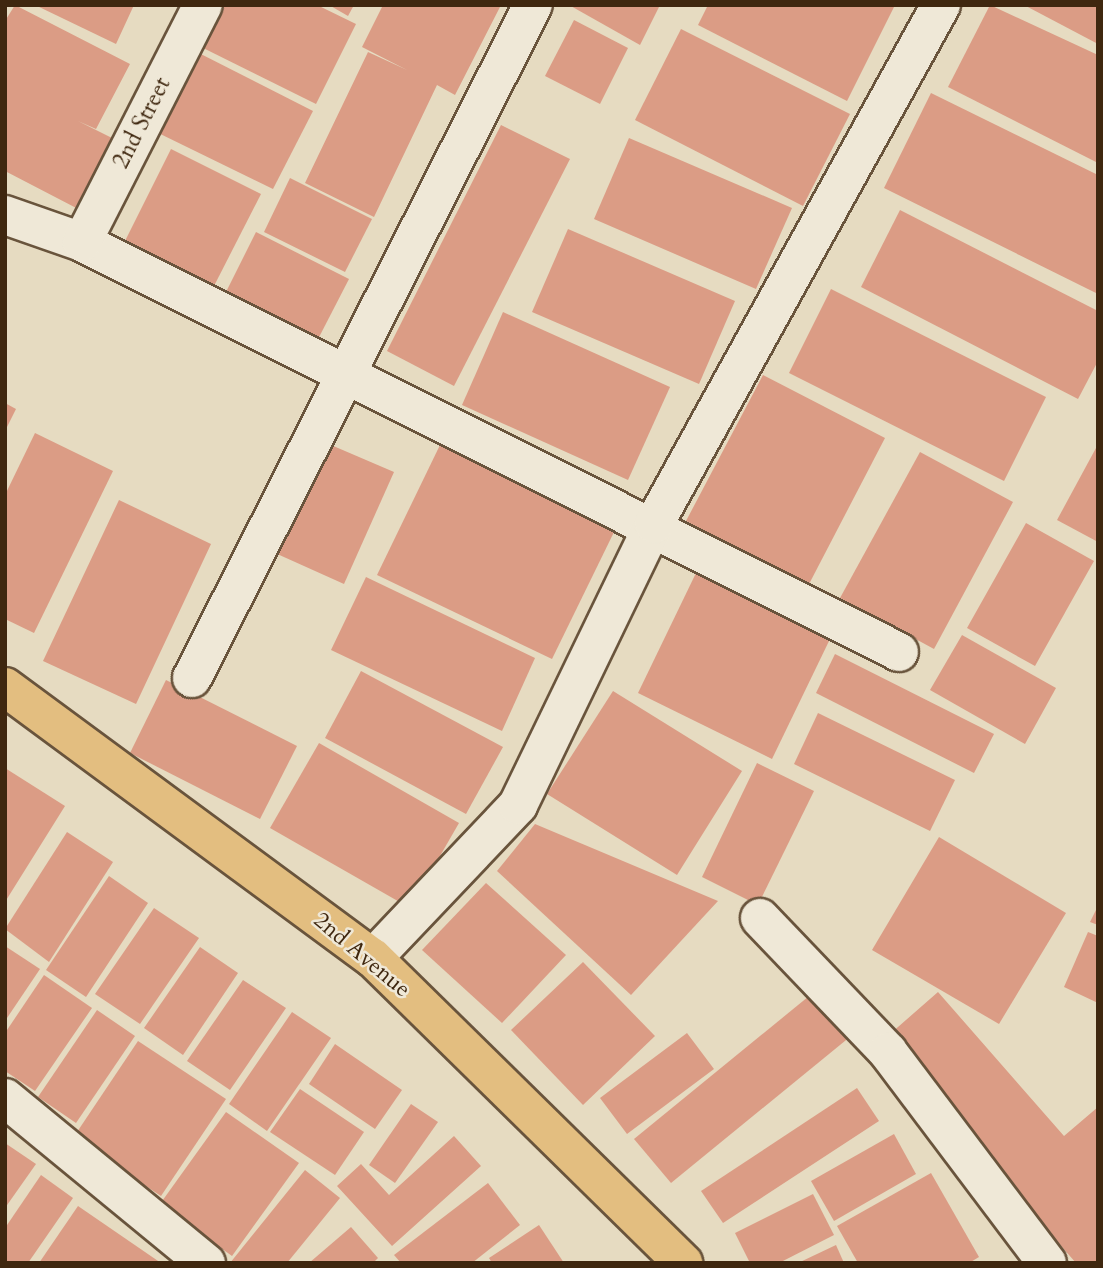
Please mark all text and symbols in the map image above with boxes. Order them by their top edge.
street label: 2nd Street [107,73,177,173]
street label: 2nd Avenue [308,907,416,1003]

